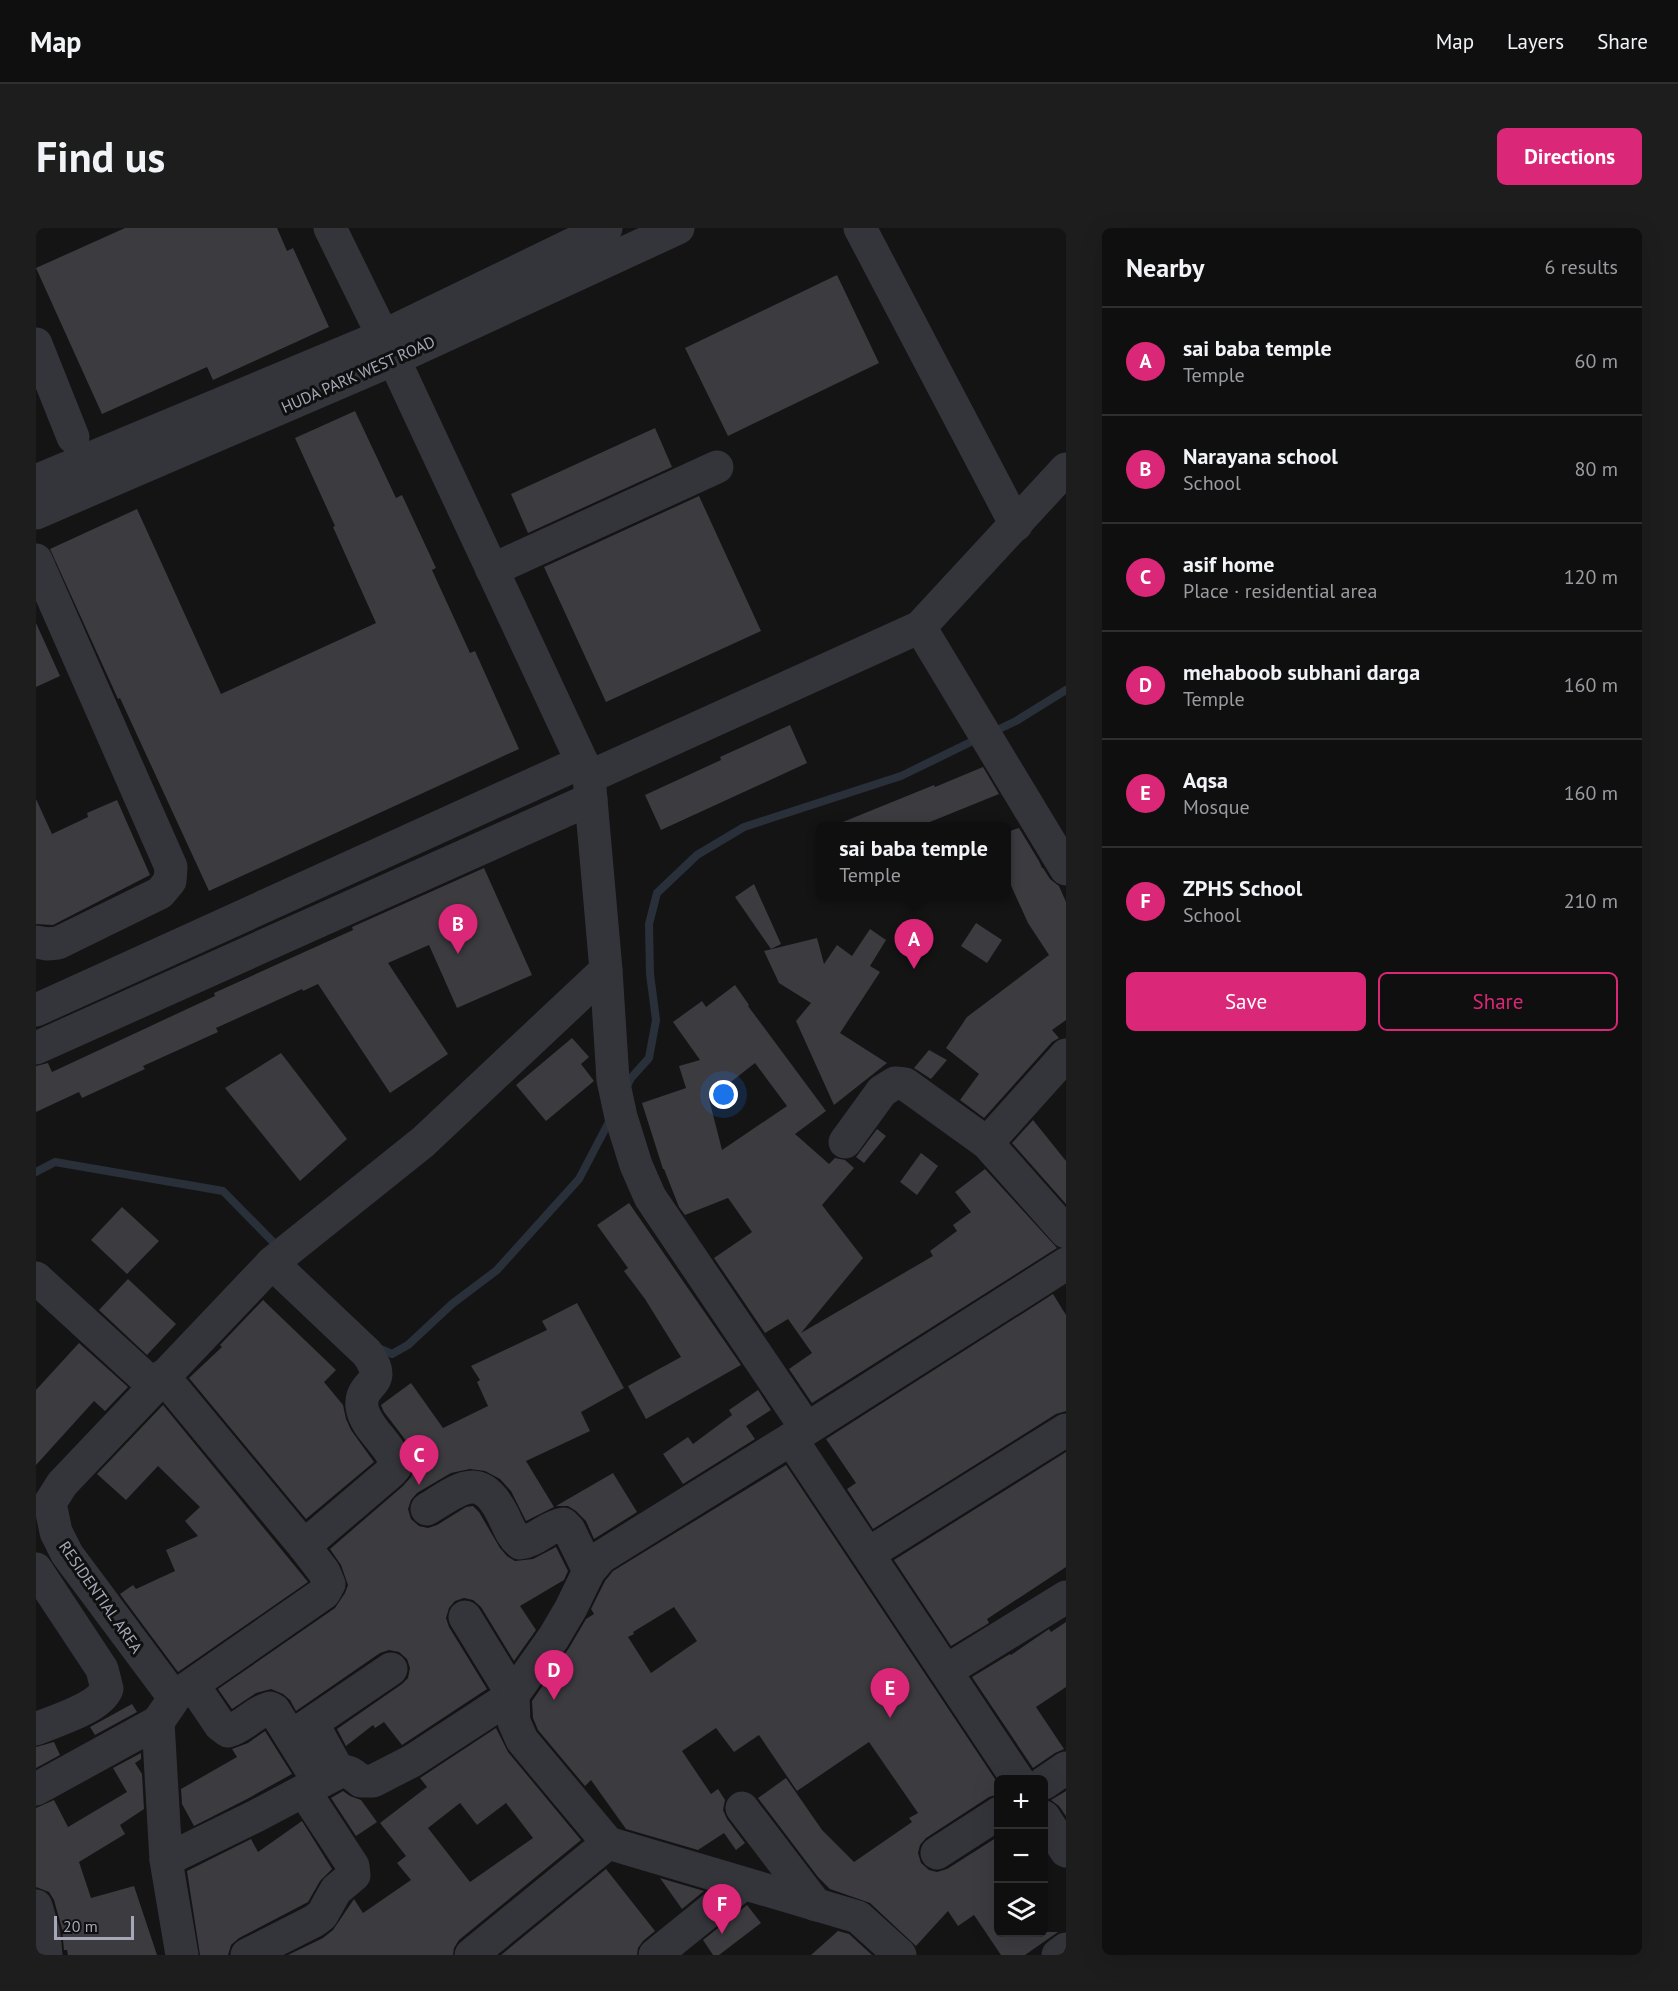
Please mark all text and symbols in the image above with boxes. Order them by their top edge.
text: Map [30,23,81,60]
text: Map [1436,28,1474,55]
text: Layers [1507,28,1564,55]
text: Share [1597,28,1648,55]
button: Directions [1497,128,1642,185]
text: Find us [36,129,165,184]
text: Nearby [1126,251,1204,284]
text: 6 results [1545,254,1618,280]
street label: HUDA PARK WEST ROAD [278,331,438,417]
text: sai baba temple [1183,334,1332,362]
text: A [1139,348,1152,374]
text: 60 m [1575,348,1618,374]
text: Temple [1183,362,1245,388]
text: Narayana school [1183,442,1338,470]
text: B [1140,456,1151,482]
text: 80 m [1575,456,1618,482]
text: School [1183,470,1241,496]
text: asif home [1183,550,1274,578]
text: C [1140,564,1151,590]
text: 120 m [1564,564,1618,590]
text: Place · residential area [1183,578,1377,604]
text: mehaboob subhani darga [1183,658,1420,686]
text: D [1139,672,1152,698]
text: 160 m [1564,672,1618,698]
text: Temple [1183,686,1245,712]
text: Aqsa [1183,766,1228,794]
text: E [1140,780,1151,806]
text: 160 m [1564,780,1618,806]
text: Mosque [1183,794,1250,820]
popup [816,822,1011,900]
text: sai baba temple [839,834,988,862]
text: Temple [839,862,901,888]
text: ZPHS School [1183,874,1302,902]
text: F [1140,888,1151,914]
text: 210 m [1564,888,1618,914]
text: School [1183,902,1241,928]
pin: B [438,904,478,954]
pin: A [894,920,934,969]
button: Save [1126,972,1366,1031]
button: Share [1378,972,1618,1031]
your location [709,1080,738,1109]
pin: C [400,1436,439,1485]
street label: RESIDENTIAL AREA [55,1537,147,1657]
pin: D [534,1650,574,1700]
pin: E [870,1668,910,1718]
map controls [994,1775,1048,1937]
button: + [994,1775,1048,1829]
button: − [994,1829,1048,1883]
button: layers [994,1883,1048,1937]
pin: F [702,1884,742,1934]
scale bar [54,1913,134,1940]
text: 20 m [63,1916,98,1936]

